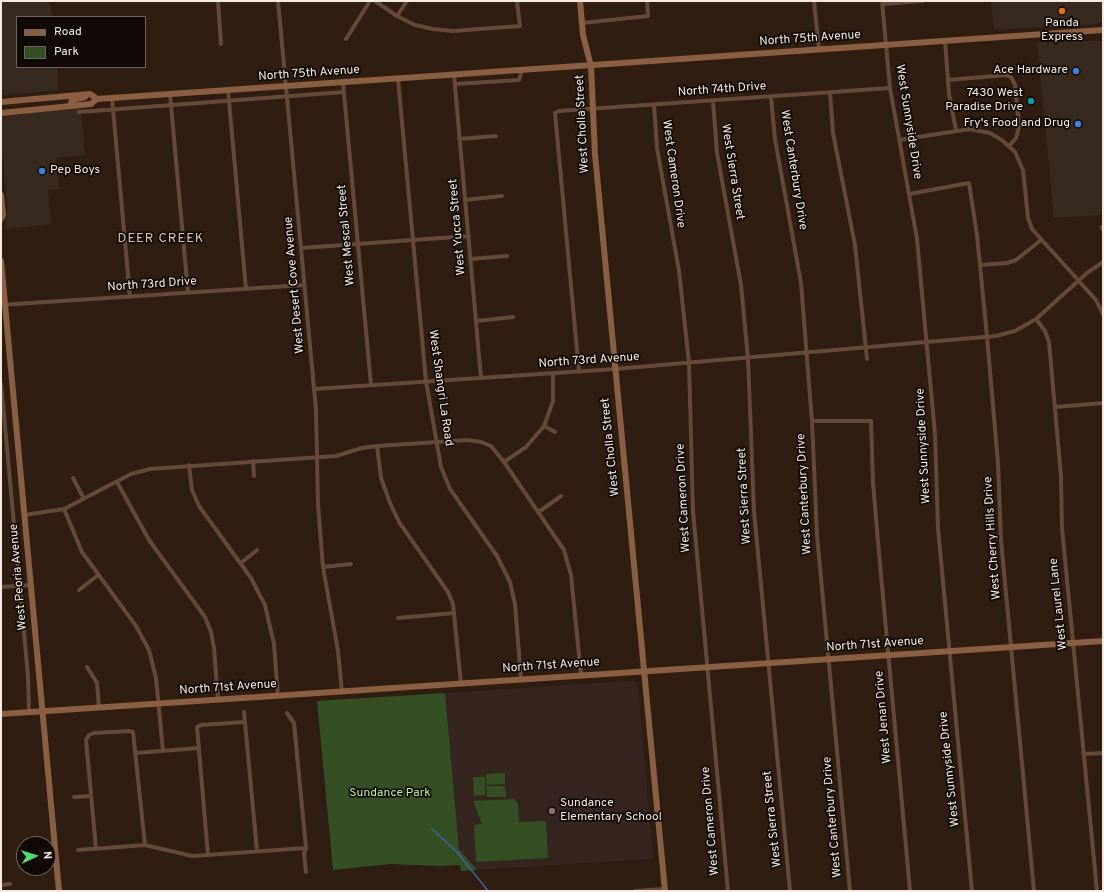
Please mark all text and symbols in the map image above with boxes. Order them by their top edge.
marker: Panda Express [1057,6,1067,16]
legend [16,16,146,68]
place label: Panda Express [1041,17,1083,45]
text: Road [54,24,82,40]
street label: North 75th Avenue [759,28,861,50]
text: Park [54,44,79,60]
street label: North 75th Avenue [258,63,360,85]
street label: West Sunnyside Drive [892,64,924,180]
place label: Ace Hardware [993,64,1068,78]
marker: Ace Hardware [1071,66,1081,76]
street label: West Cholla Street [573,74,593,174]
street label: North 74th Drive [677,80,767,100]
place label: 7430 West Paradise Drive [945,87,1023,115]
marker: 7430 West Paradise Drive [1026,96,1036,106]
street label: West Canterbury Drive [776,109,810,231]
place label: Fry's Food and Drug [964,117,1070,131]
street label: West Cameron Drive [658,119,688,229]
marker: Fry's Food and Drug [1073,119,1083,129]
street label: West Sierra Street [717,123,747,221]
place label: Pep Boys [50,164,100,178]
marker: Pep Boys [37,166,47,176]
street label: West Yucca Street [447,178,469,276]
street label: West Mescal Street [335,184,359,286]
street label: West Desert Cove Avenue [282,216,308,354]
district label: DEER CREEK [118,231,204,247]
street label: North 73rd Drive [107,275,197,295]
street label: West Shangri La Road [425,329,455,447]
street label: North 73rd Avenue [538,350,640,372]
street label: West Sunnyside Drive [914,388,934,504]
street label: West Cholla Street [599,397,623,497]
street label: West Canterbury Drive [795,433,815,555]
street label: West Cameron Drive [674,443,694,553]
street label: West Sierra Street [735,447,755,545]
street label: West Cherry Hills Drive [982,476,1004,600]
street label: West Peoria Avenue [7,523,31,631]
street label: West Laurel Lane [1047,557,1071,651]
street label: North 71st Avenue [826,634,924,656]
street label: North 71st Avenue [502,655,600,677]
street label: West Jenan Drive [873,670,895,764]
street label: North 71st Avenue [179,677,277,699]
street label: West Sunnyside Drive [937,711,963,827]
street label: West Canterbury Drive [821,756,845,878]
street label: West Cameron Drive [699,766,723,876]
street label: West Sierra Street [761,770,785,868]
park label: Sundance Park [349,787,431,801]
place label: Sundance Elementary School [560,797,662,825]
marker: Sundance Elementary School [547,806,557,816]
north arrow [16,836,56,876]
text: N [40,851,54,860]

